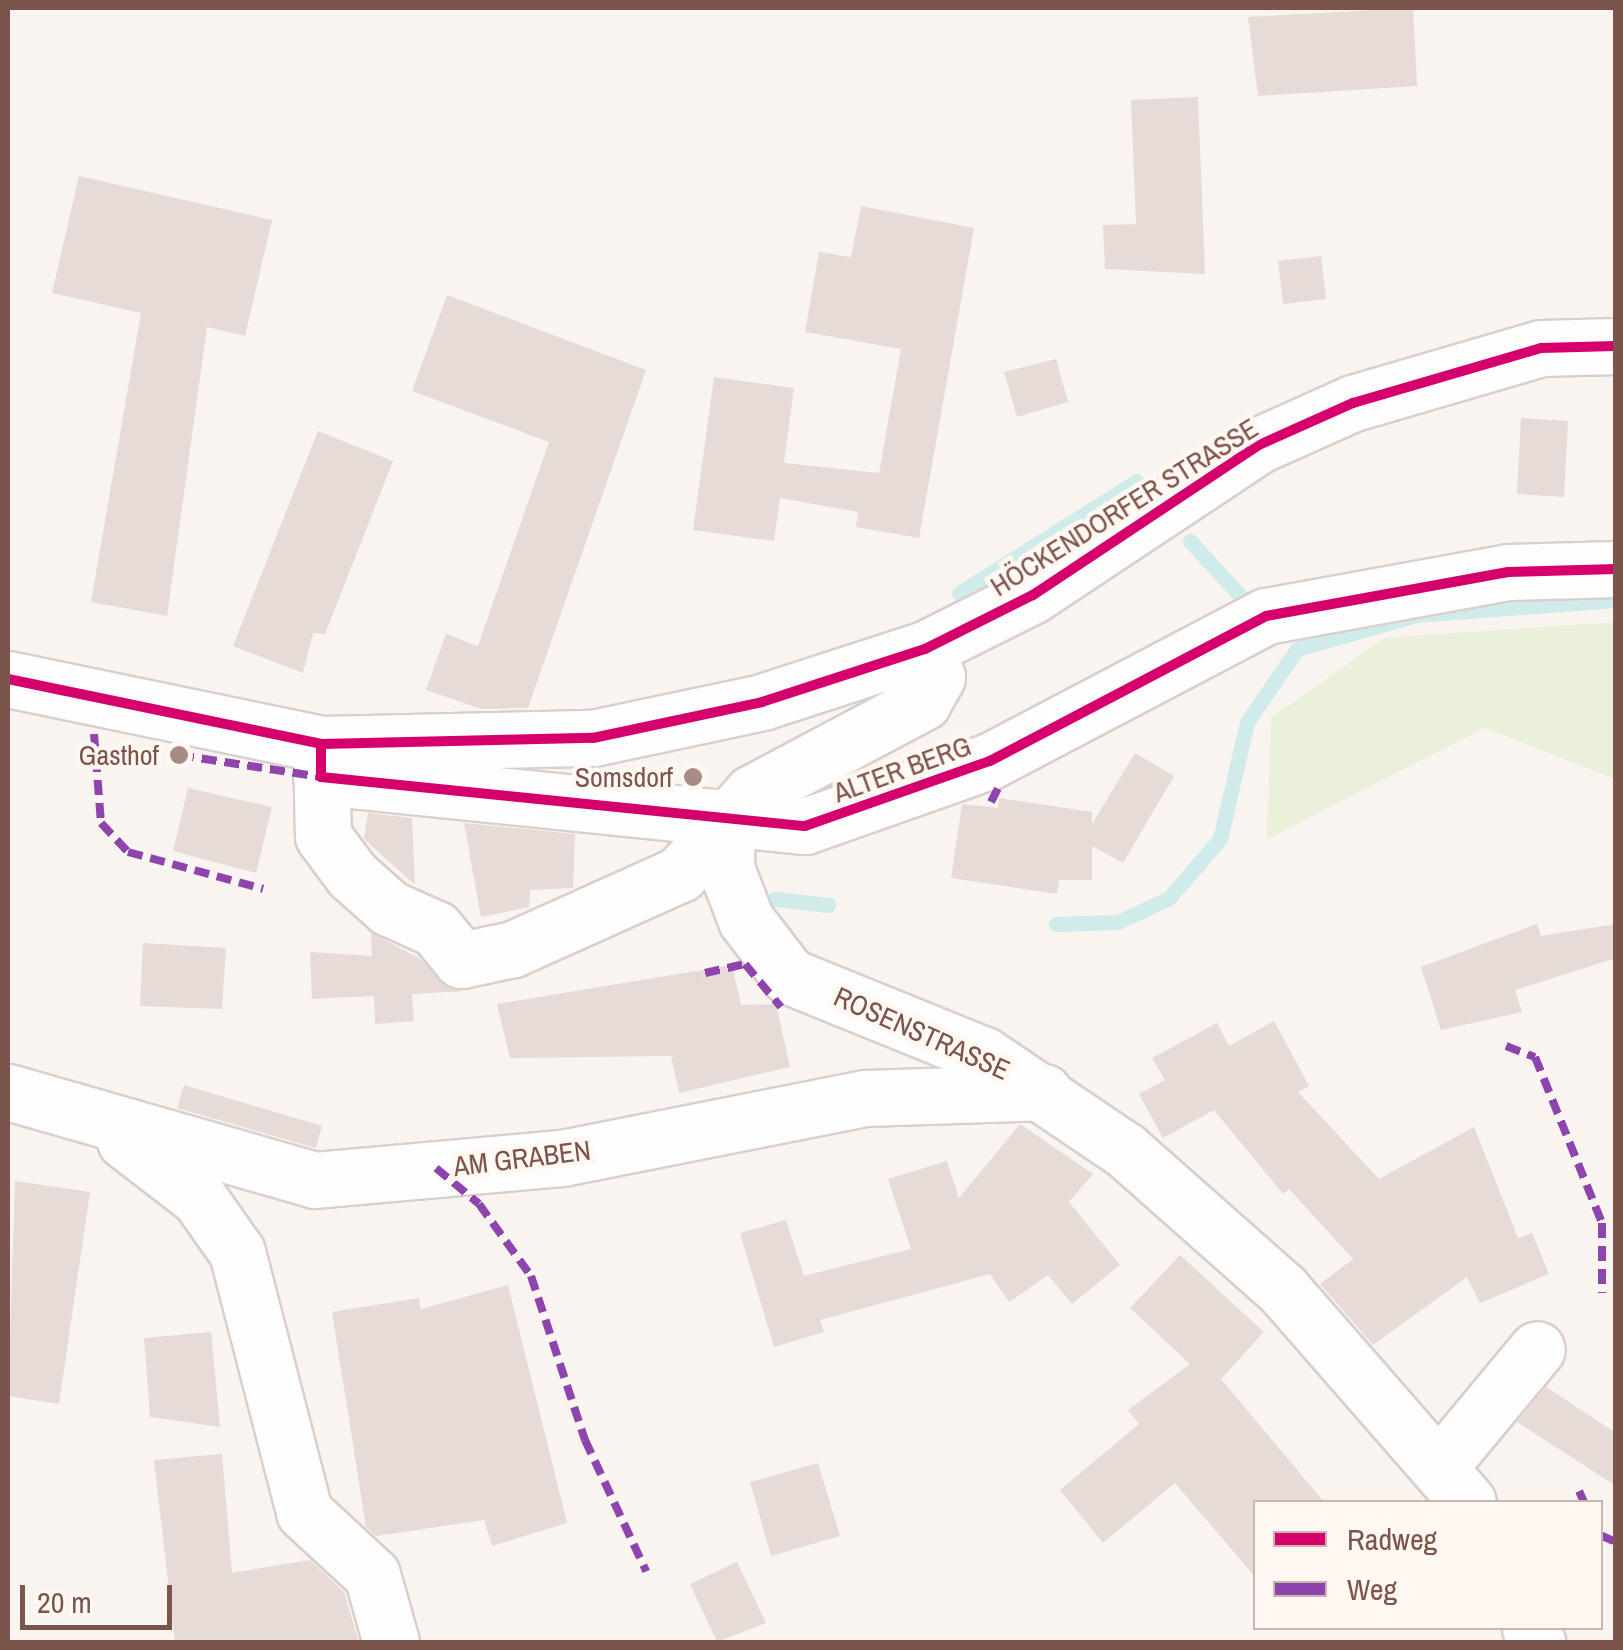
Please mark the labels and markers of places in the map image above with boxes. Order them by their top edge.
place label: Gasthof [79,738,159,772]
marker: Gasthof [168,744,190,766]
place label: Somsdorf [575,760,673,794]
marker: Somsdorf [682,766,704,788]

